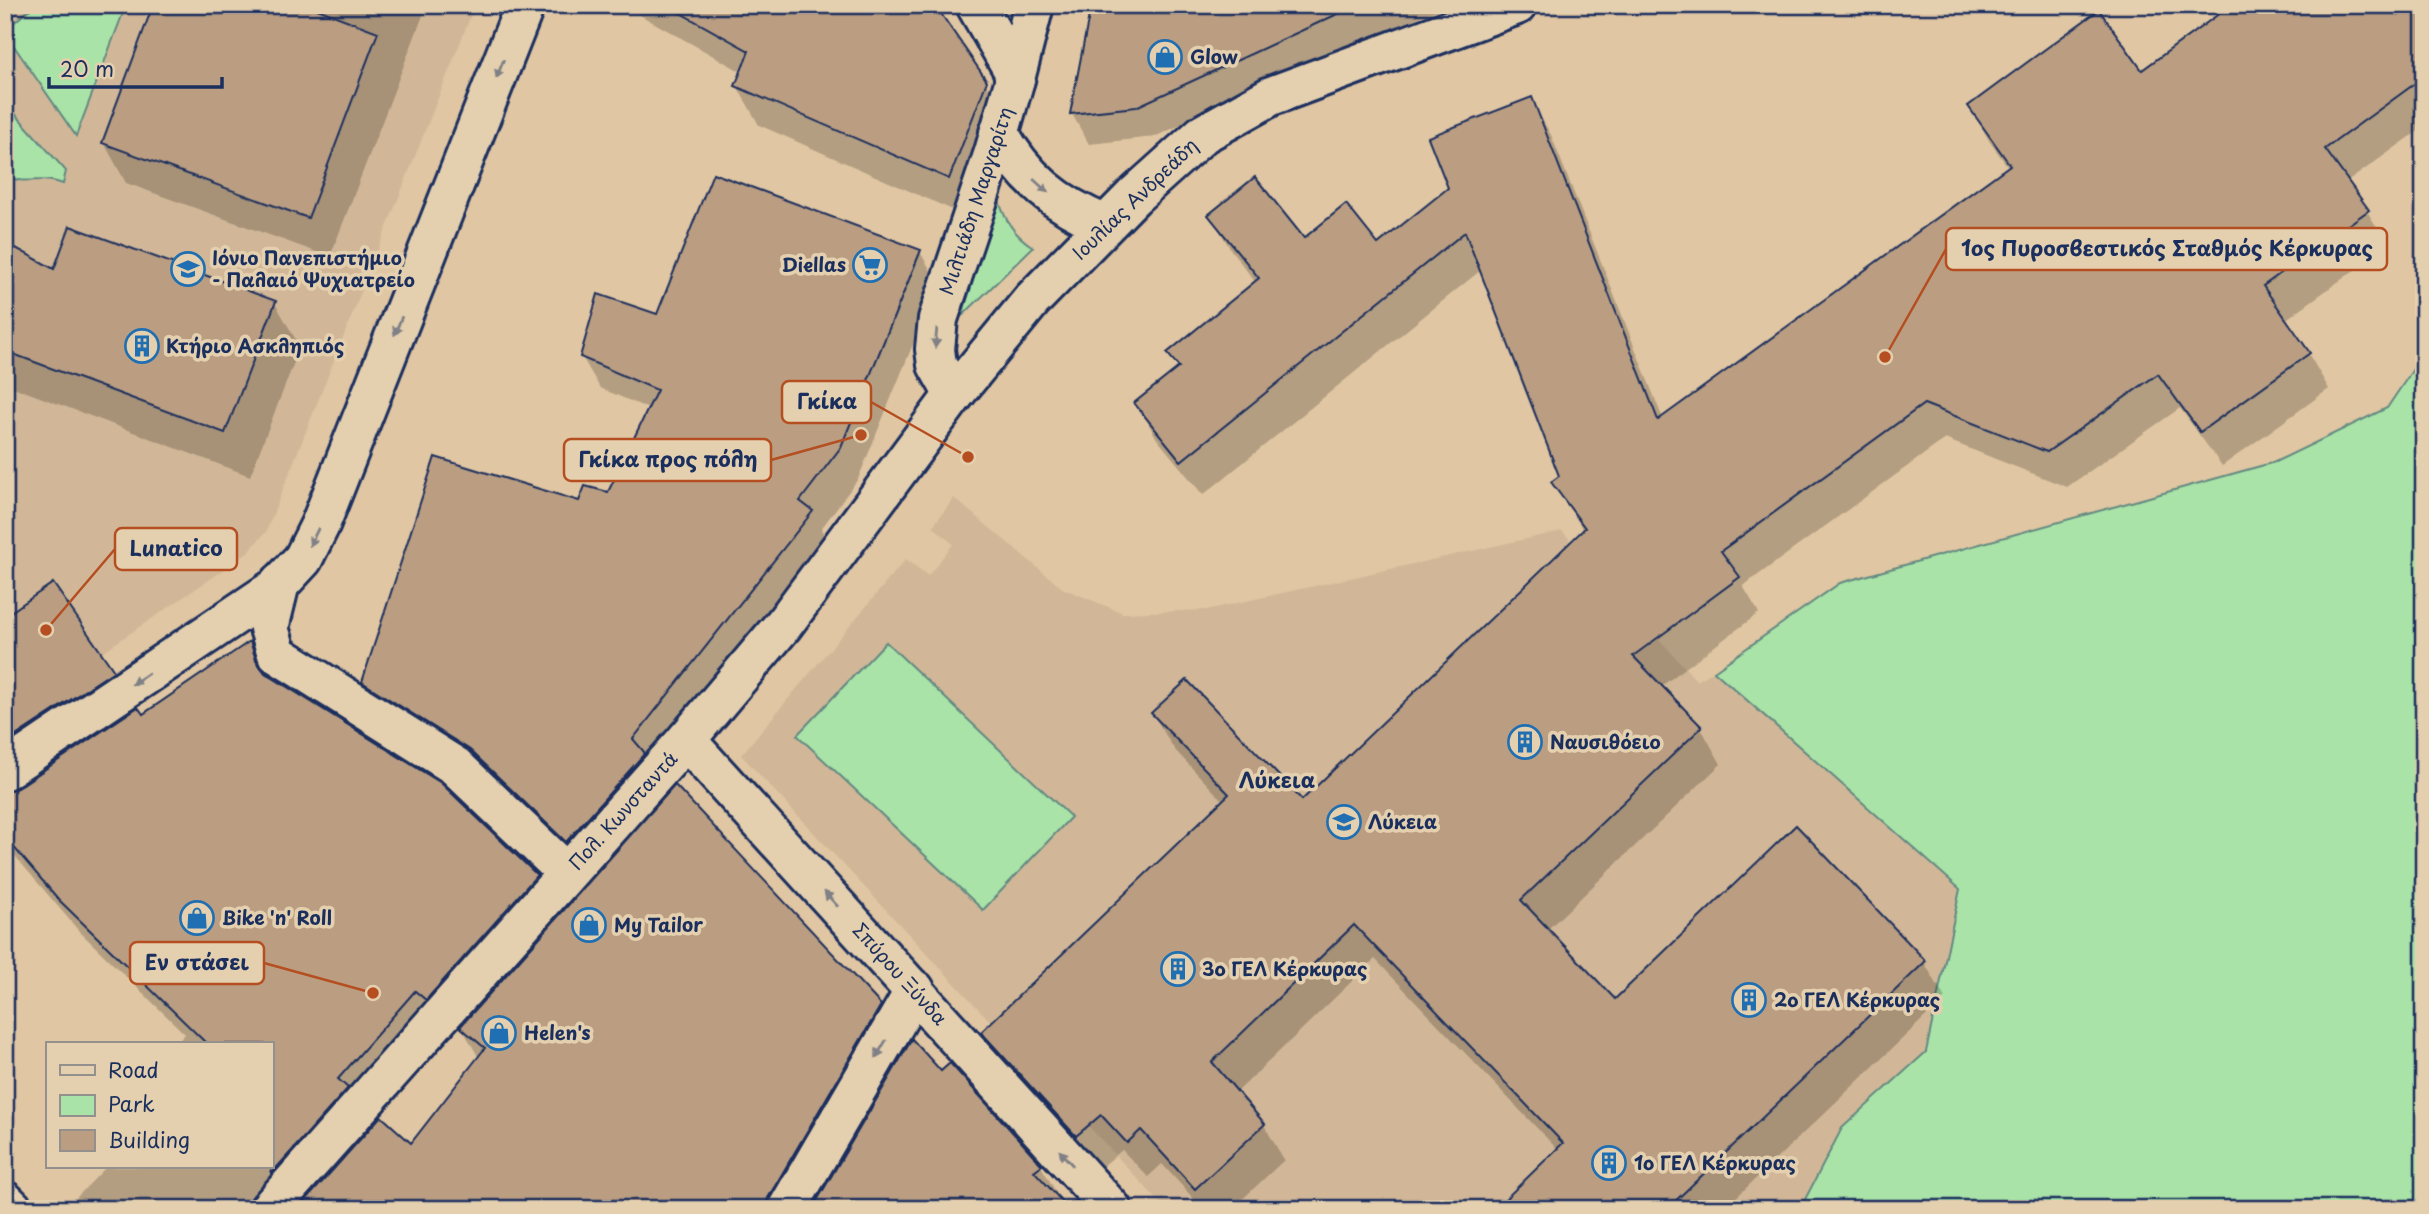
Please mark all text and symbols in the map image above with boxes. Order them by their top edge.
shop icon: Glow [1146,38,1184,76]
place label: Glow [1190,42,1238,70]
scale bar [49,46,222,90]
text: 20 m [60,52,114,84]
one-way arrow [495,58,506,79]
street label: Μιλτιάδη Μαργαρίτη [931,103,1019,298]
street label: Ιουλίας Ανδρεάδη [1065,131,1203,266]
one-way arrow [1032,178,1050,194]
callout: 1ος Πυροσβεστικός Σταθμός Κέρκυρας [1946,228,2387,270]
text: 1ος Πυροσβεστικός Σταθμός Κέρκυρας [1961,231,2373,263]
place label: Ιόνιο Πανεπιστήμιο - Παλαιό Ψυχιατρείο [212,243,415,293]
supermarket icon: Diellas [851,246,889,284]
school or university icon: Ιόνιο Πανεπιστήμιο - Παλαιό Ψυχιατρείο [169,250,207,288]
place label: Diellas [782,250,846,278]
one-way arrow [393,315,404,336]
building icon: Κτήριο Ασκληπιός [123,327,161,365]
one-way arrow [930,327,941,349]
place label: Κτήριο Ασκληπιός [166,331,344,359]
callout: Γκίκα [782,381,871,423]
text: Γκίκα [797,384,858,416]
callout: Γκίκα προς πόλη [564,439,771,481]
text: Γκίκα προς πόλη [579,442,757,474]
one-way arrow [308,527,319,547]
callout: Lunatico [115,528,237,570]
text: Lunatico [129,531,223,563]
one-way arrow [131,672,149,686]
building icon: Ναυσιθόειο [1506,723,1544,761]
place label: Ναυσιθόειο [1550,727,1661,755]
street label: Πολ. Κωνσταντά [561,745,683,876]
district label: Λύκεια [1239,763,1316,795]
school or university icon: Λύκεια [1325,803,1363,841]
place label: Λύκεια [1368,807,1437,835]
one-way arrow [823,890,839,908]
shop icon: Bike 'n' Roll [178,899,216,937]
place label: Bike 'n' Roll [222,903,332,931]
shop icon: My Tailor [570,906,608,944]
place label: My Tailor [614,910,703,938]
street label: Σπύρου Ξύνδα [847,916,954,1031]
callout: Εν στάσει [130,942,264,984]
text: Εν στάσει [145,945,249,977]
building icon: 3ο ΓΕΛ Κέρκυρας [1159,950,1197,988]
place label: 3ο ΓΕΛ Κέρκυρας [1202,954,1367,982]
building icon: 2ο ΓΕΛ Κέρκυρας [1730,981,1768,1019]
place label: 2ο ΓΕΛ Κέρκυρας [1774,985,1940,1013]
shop icon: Helen's [480,1014,518,1052]
place label: Helen's [524,1018,591,1046]
one-way arrow [875,1039,887,1058]
legend [46,1042,273,1168]
text: Road [108,1053,159,1085]
text: Park [108,1087,155,1119]
text: Building [108,1123,190,1155]
building icon: 1ο ΓΕΛ Κέρκυρας [1590,1144,1628,1182]
place label: 1ο ΓΕΛ Κέρκυρας [1634,1148,1796,1176]
one-way arrow [1058,1149,1074,1167]

